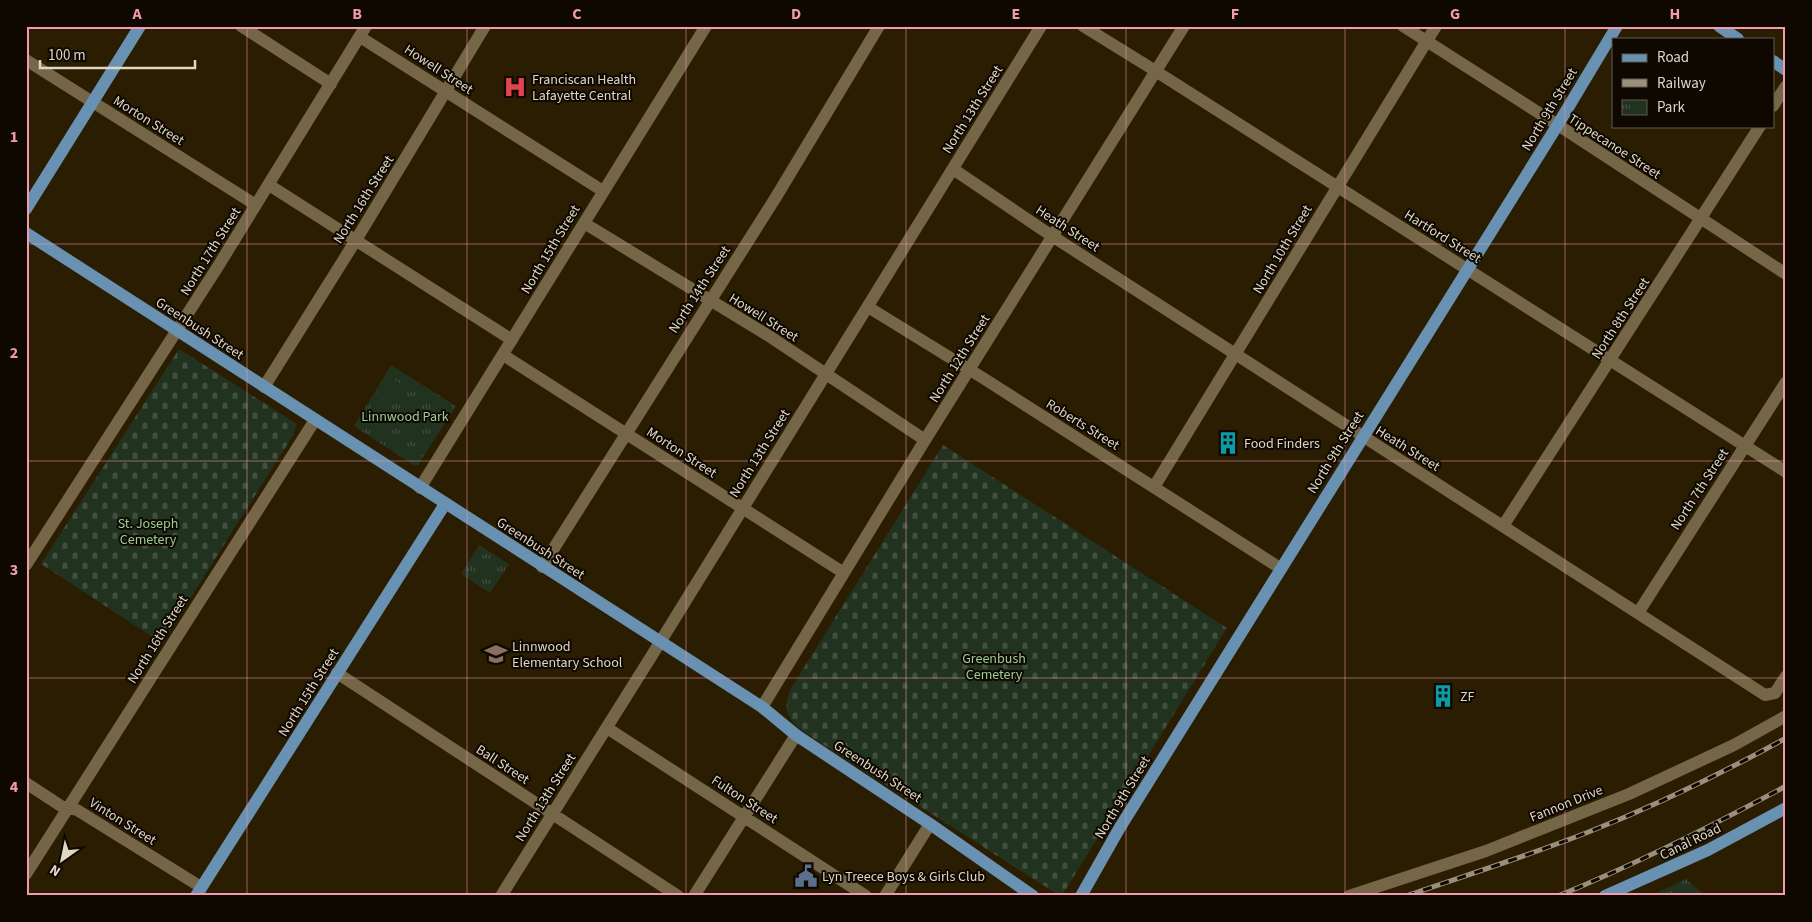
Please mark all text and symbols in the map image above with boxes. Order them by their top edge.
text: A [131,3,142,25]
text: B [352,3,362,25]
text: C [572,3,582,25]
text: D [791,3,801,25]
text: E [1012,3,1020,25]
text: F [1231,3,1239,25]
text: G [1450,3,1460,25]
text: H [1670,3,1680,25]
scale bar [40,38,195,70]
legend [1612,38,1774,128]
street label: Howell Street [400,40,477,100]
text: 100 m [48,45,86,66]
text: Road [1657,47,1689,68]
street label: North 13th Street [938,61,1008,158]
street label: North 9th Street [1517,64,1583,155]
place label: Franciscan Health Lafayette Central [532,70,636,106]
text: Railway [1657,73,1706,94]
hospital icon: Franciscan Health Lafayette Central [502,74,528,100]
street label: Morton Street [109,91,188,151]
text: Park [1657,97,1686,118]
street label: Tippecanoe Street [1564,109,1665,184]
text: 1 [10,126,18,148]
street label: North 16th Street [329,151,399,248]
street label: North 15th Street [516,201,586,298]
street label: Heath Street [1031,201,1104,257]
street label: North 10th Street [1248,201,1318,298]
street label: North 17th Street [176,203,246,300]
street label: Hartford Street [1400,205,1485,269]
street label: North 14th Street [664,242,736,337]
street label: North 8th Street [1587,274,1655,363]
street label: Howell Street [725,289,802,347]
street label: Greenbush Street [151,293,248,365]
street label: North 12th Street [925,310,995,407]
text: 2 [10,342,18,364]
street label: Roberts Street [1042,394,1123,456]
street label: North 13th Street [725,405,795,502]
park label: Linnwood Park [361,407,449,427]
street label: North 9th Street [1303,407,1369,498]
street label: Heath Street [1371,421,1444,477]
street label: Morton Street [642,423,721,483]
building icon: Food Finders [1215,430,1241,456]
place label: Food Finders [1244,434,1320,454]
street label: North 7th Street [1666,445,1734,534]
street label: Greenbush Street [492,513,589,585]
park label: St. Joseph Cemetery [118,514,178,550]
text: 3 [10,559,18,581]
street label: North 16th Street [123,591,193,688]
place label: Linnwood Elementary School [512,637,623,673]
school or university icon: Linnwood Elementary School [483,641,509,667]
street label: North 15th Street [274,644,344,741]
park label: Greenbush Cemetery [962,649,1026,685]
building icon: ZF [1430,683,1456,709]
place label: ZF [1460,687,1475,707]
street label: Greenbush Street [829,736,926,808]
street label: Ball Street [472,740,533,790]
street label: North 13th Street [511,749,581,846]
street label: North 9th Street [1090,752,1156,843]
street label: Fulton Street [707,771,782,829]
text: 4 [10,776,19,798]
street label: Fannon Drive [1527,780,1606,828]
street label: Vinton Street [85,793,160,851]
street label: Canal Road [1656,818,1725,865]
north arrow [38,834,88,884]
text: N [46,859,65,881]
public building icon: Lyn Treece Boys & Girls Club [793,863,819,889]
place label: Lyn Treece Boys & Girls Club [822,867,985,887]

